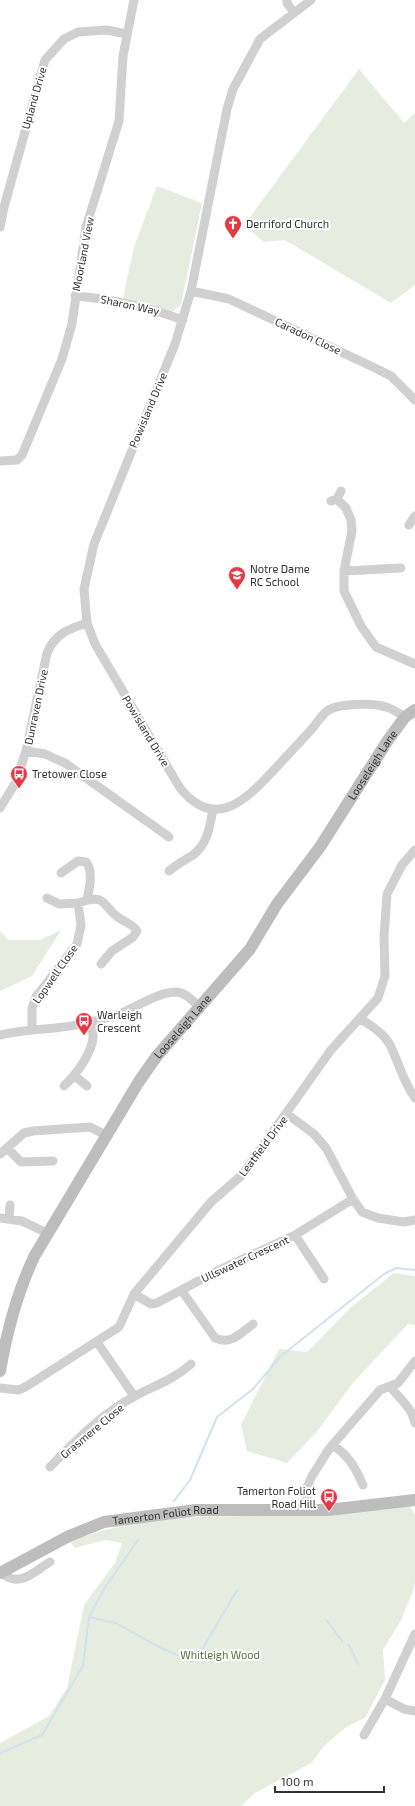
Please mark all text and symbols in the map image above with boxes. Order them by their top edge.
street label: Upland Drive [18,65,49,131]
church icon: Derriford Church [223,214,243,239]
street label: Moorland View [69,216,96,292]
place label: Derriford Church [246,217,329,230]
street label: Sharon Way [99,292,161,317]
street label: Caradon Close [273,315,343,357]
street label: Powisland Drive [126,370,169,449]
place label: Notre Dame RC School [250,562,310,588]
school or university icon: Notre Dame RC School [227,565,247,590]
street label: Dunraven Drive [21,668,50,746]
street label: Powisland Drive [120,693,173,769]
street label: Looseleigh Lane [345,727,399,802]
bus stop icon: Tretower Close [9,764,29,789]
place label: Tretower Close [32,767,107,780]
street label: Lopwell Close [29,942,80,1006]
street label: Looseleigh Lane [151,992,214,1061]
place label: Warleigh Crescent [97,1008,142,1034]
bus stop icon: Warleigh Crescent [74,1011,94,1036]
street label: Leatfield Drive [236,1113,290,1179]
street label: Ullswater Crescent [199,1233,291,1285]
street label: Grasmere Close [57,1400,126,1461]
place label: Tamerton Foliot Road Hill [237,1484,317,1510]
bus stop icon: Tamerton Foliot Road Hill [319,1487,339,1512]
street label: Tamerton Foliot Road [112,1503,219,1527]
park label: Whitleigh Wood [180,1648,260,1661]
scale bar [275,1768,384,1794]
text: 100 m [281,1774,313,1788]

